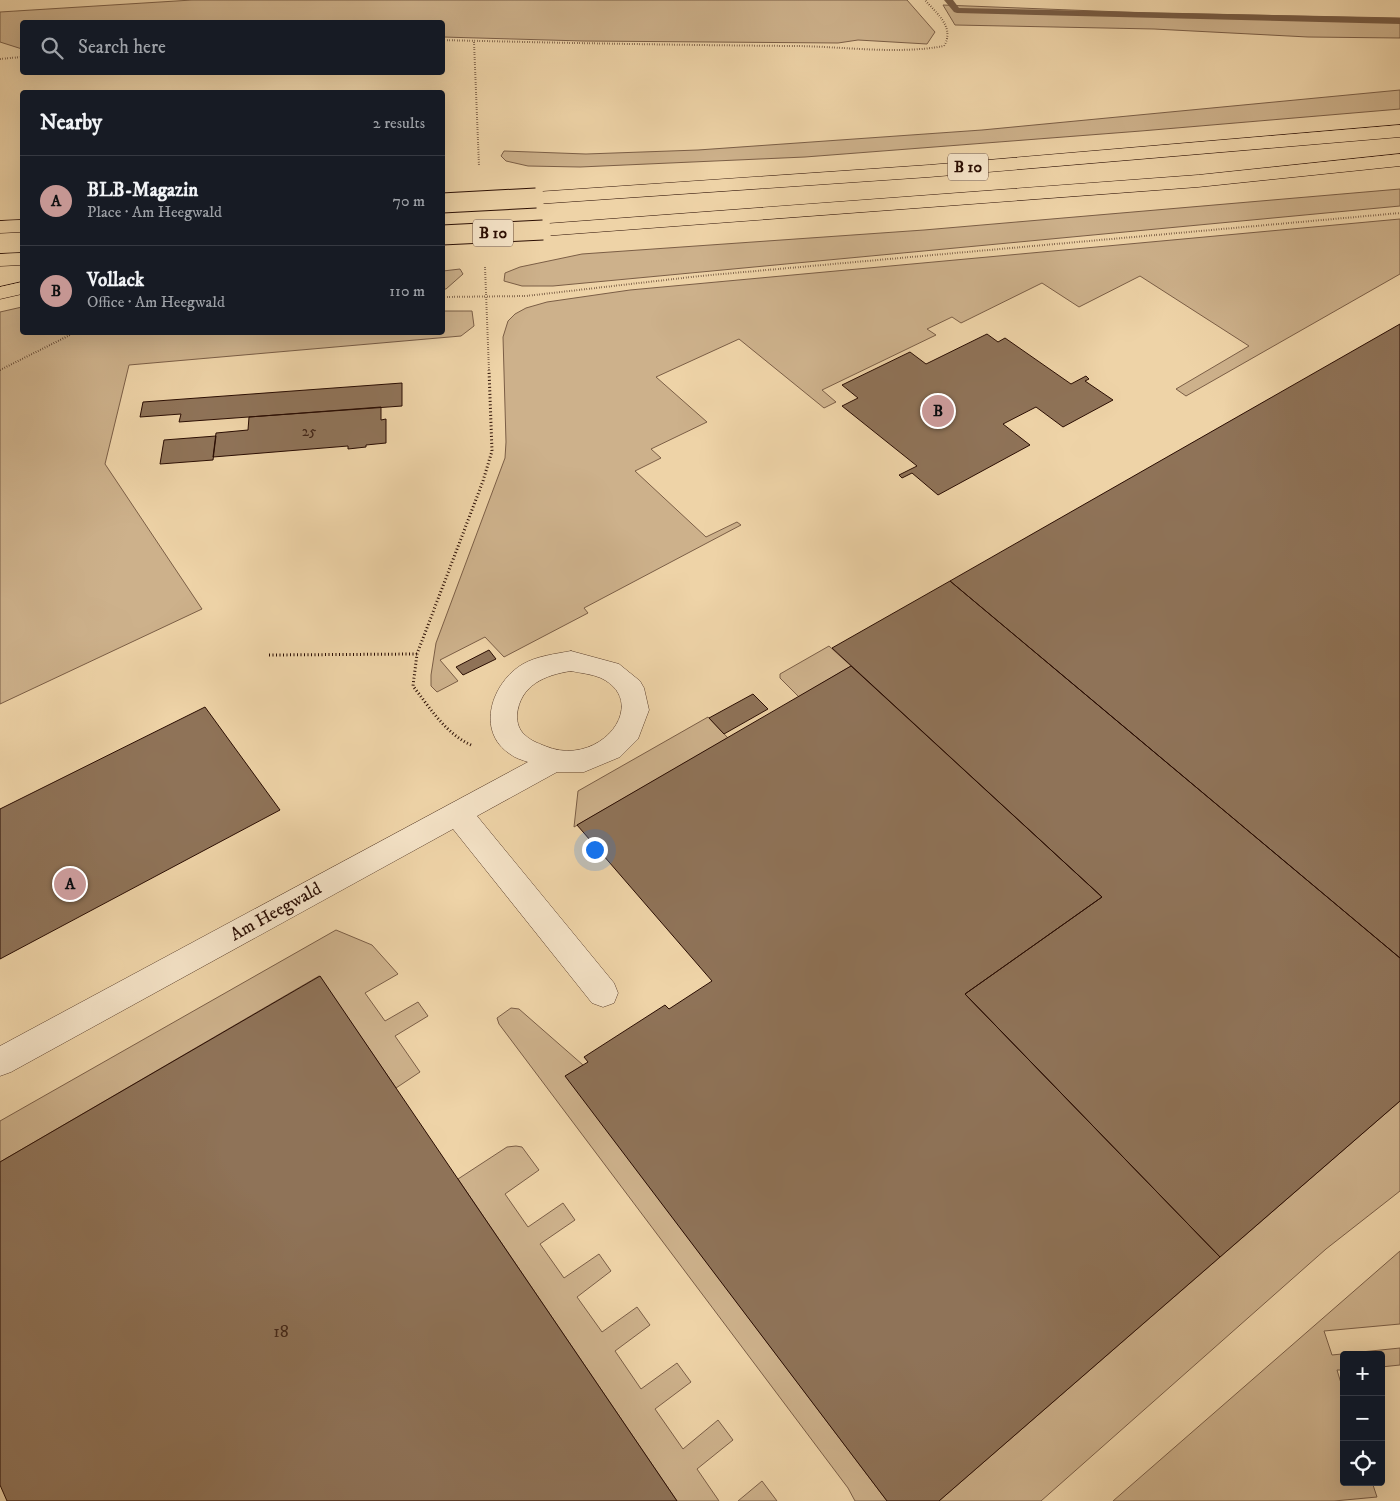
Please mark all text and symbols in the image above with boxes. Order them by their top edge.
search box [20,20,445,75]
icon: search [38,34,66,62]
text: Search here [78,36,166,59]
text: Nearby [40,110,102,136]
text: 2 results [373,113,425,133]
road number: B 10 [948,154,988,180]
text: BLB-Magazin [87,179,198,202]
text: A [51,191,61,211]
text: 70 m [393,191,425,211]
text: Place · Am Heegwald [87,202,222,222]
road number: B 10 [473,220,513,247]
text: Vollack [87,269,144,292]
text: B [51,281,61,301]
text: 110 m [389,281,425,301]
text: Office · Am Heegwald [87,292,225,312]
pin: B [922,392,954,430]
house number: 25 [302,422,317,441]
your location [582,837,608,863]
pin: A [54,865,86,903]
street label: Am Heegwald [226,878,326,946]
house number: 18 [273,1321,289,1343]
map controls [1340,1351,1385,1486]
button: + [1340,1351,1385,1396]
button: − [1340,1396,1385,1441]
button: locate [1340,1441,1385,1486]

